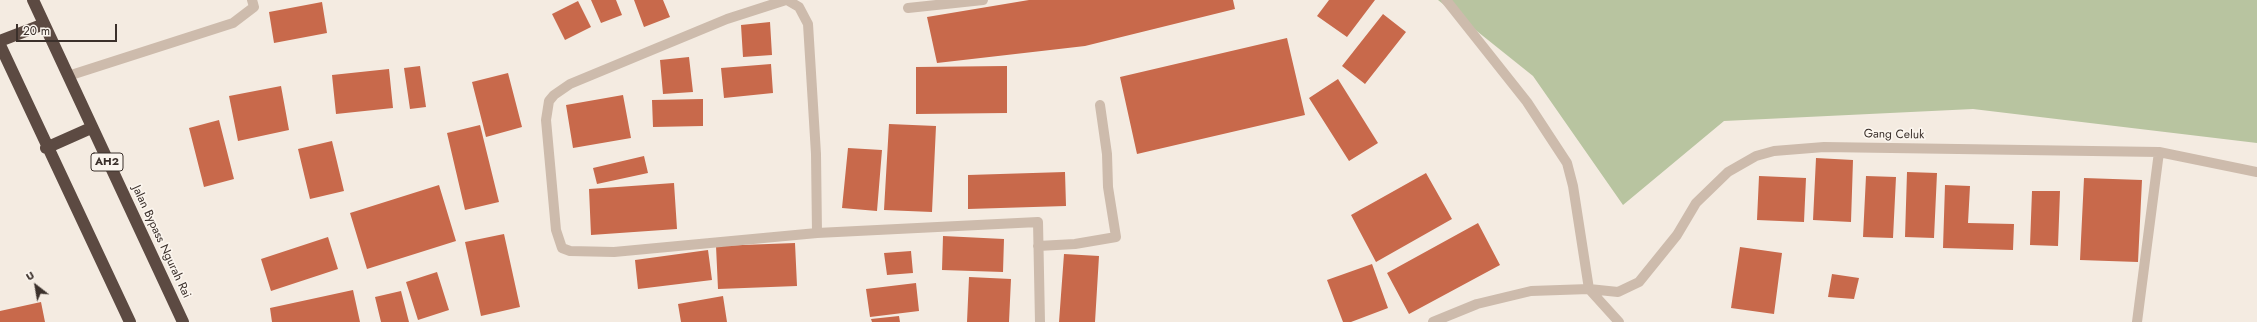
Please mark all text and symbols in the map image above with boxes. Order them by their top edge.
scale bar [18,16,119,42]
text: 20 m [23,22,50,40]
street label: Gang Celuk [1864,127,1924,143]
road number: AH2 [91,153,123,171]
street label: Jalan Bypass Ngurah Rai [129,183,193,301]
north arrow [16,266,56,306]
text: U [22,267,37,285]

